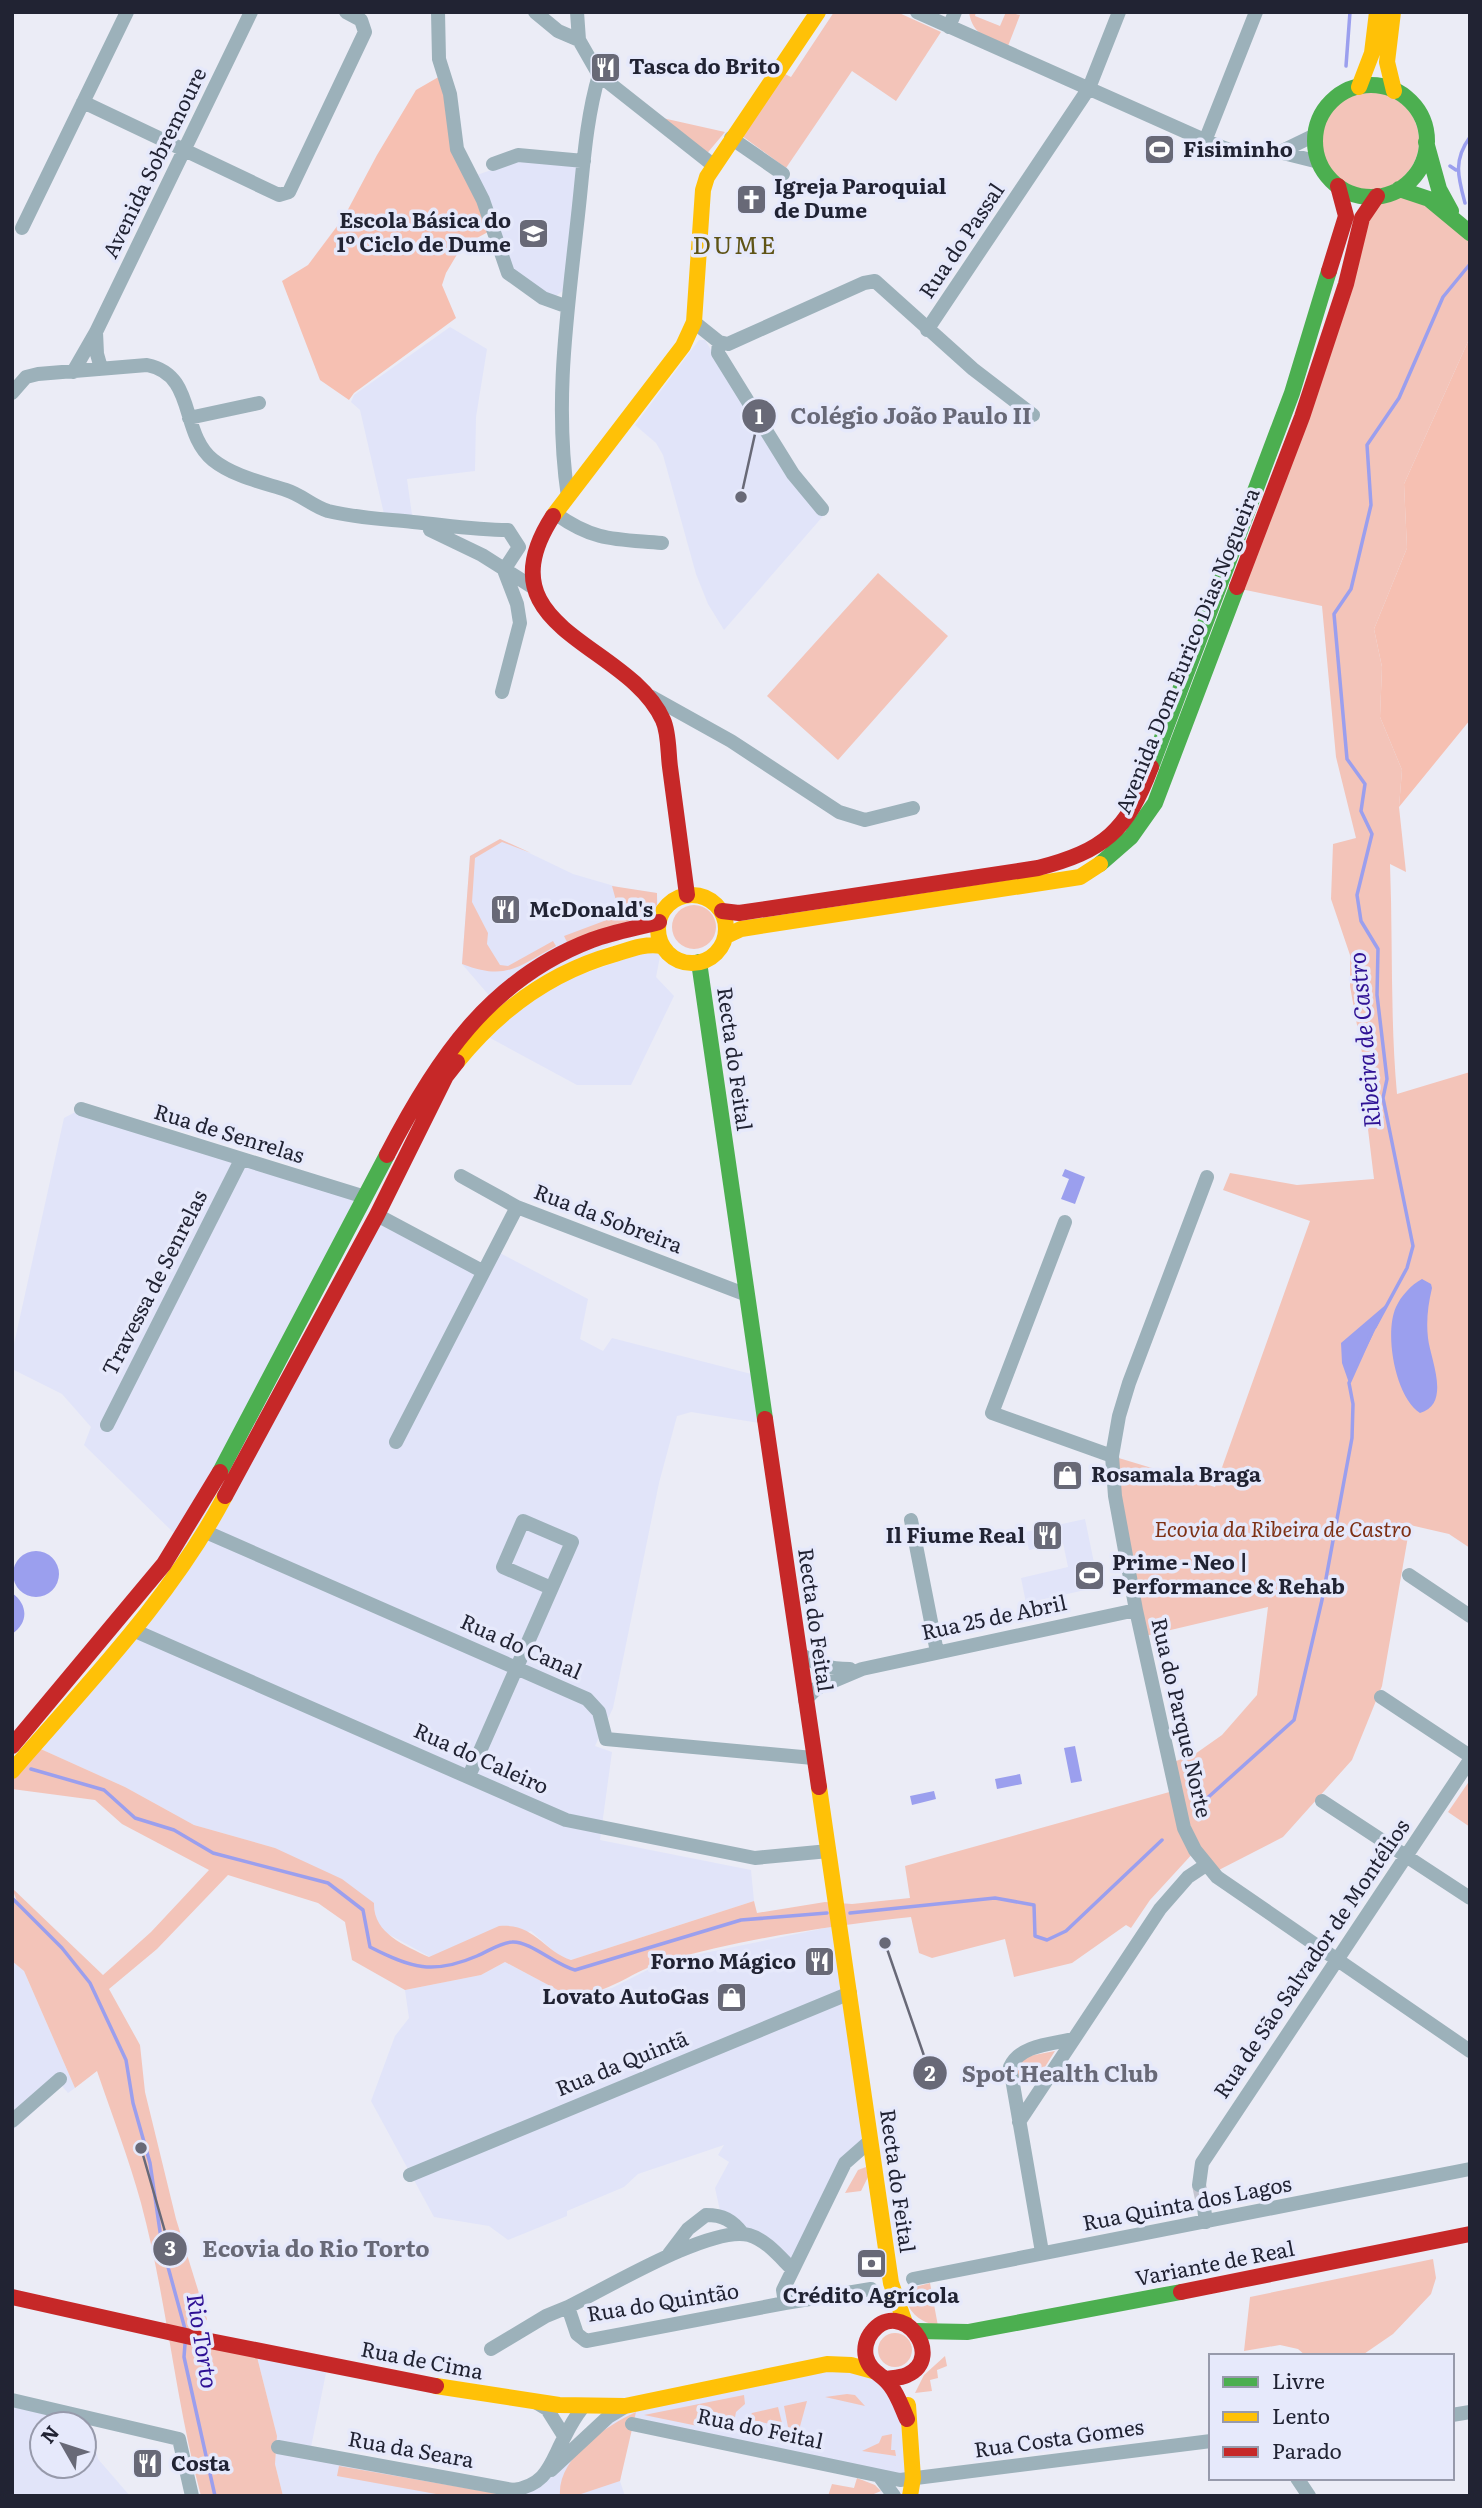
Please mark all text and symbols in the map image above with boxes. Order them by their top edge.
place label: Tasca do Brito [629,49,780,80]
restaurant icon: Tasca do Brito [589,50,623,84]
street label: Avenida Sobremoure [93,61,213,263]
place label: Fisiminho [1183,132,1293,163]
sports icon: Fisiminho [1143,133,1177,167]
place label: Igreja Paroquial de Dume [774,169,947,224]
street label: Rua do Passal [910,176,1010,304]
church icon: Igreja Paroquial de Dume [734,182,768,216]
place label: Escola Básica do 1º Ciclo de Dume [337,203,511,258]
school or university icon: Escola Básica do 1º Ciclo de Dume [517,216,551,250]
district label: DUME [693,226,777,261]
callout: Colégio João Paulo II [741,394,1046,438]
text: Colégio João Paulo II [790,397,1032,431]
text: 1 [755,399,764,430]
street label: Avenida Dom Eurico Dias Nogueira [1106,482,1266,818]
place label: McDonald's [529,892,653,923]
restaurant icon: McDonald's [489,893,523,927]
water label: Ribeira de Castro [1338,951,1388,1130]
street label: Recta do Feital [711,985,762,1133]
street label: Rua de Senrelas [151,1094,309,1169]
street label: Rua da Sobreira [530,1174,688,1260]
street label: Travessa de Senrelas [92,1183,213,1380]
place label: Rosamala Braga [1091,1457,1262,1488]
shop icon: Rosamala Braga [1051,1458,1085,1492]
park label: Ecovia da Ribeira de Castro [1154,1512,1412,1543]
place label: Il Fiume Real [886,1518,1025,1549]
restaurant icon: Il Fiume Real [1031,1519,1065,1553]
place label: Prime - Neo | Performance & Rehab [1112,1545,1345,1600]
street label: Recta do Feital [792,1546,843,1694]
sports icon: Prime - Neo | Performance & Rehab [1072,1558,1106,1592]
street label: Rua 25 de Abril [918,1585,1069,1646]
street label: Rua do Canal [456,1604,588,1685]
street label: Rua do Parque Norte [1145,1614,1222,1821]
street label: Rua do Caleiro [410,1713,554,1800]
street label: Rua de São Salvador de Montélios [1204,1812,1415,2104]
place label: Forno Mágico [650,1944,796,1975]
restaurant icon: Forno Mágico [802,1945,836,1979]
place label: Lovato AutoGas [542,1979,709,2010]
shop icon: Lovato AutoGas [715,1980,749,2014]
street label: Rua da Quintã [550,2021,693,2102]
callout: Spot Health Club [913,2051,1172,2095]
text: Spot Health Club [962,2055,1158,2089]
text: 2 [924,2056,936,2087]
street label: Recta do Feital [874,2107,925,2255]
street label: Rua Quinta dos Lagos [1079,2166,1294,2237]
callout: Ecovia do Rio Torto [153,2227,443,2271]
text: Ecovia do Rio Torto [202,2230,430,2264]
text: 3 [164,2231,176,2262]
street label: Variante de Real [1132,2231,1297,2292]
bank icon: Crédito Agrícola [854,2247,888,2281]
street label: Rua do Quintão [584,2273,741,2328]
place label: Crédito Agrícola [783,2278,960,2309]
water label: Rio Torto [180,2291,228,2391]
street label: Rua de Cima [359,2331,487,2386]
legend [1209,2354,1454,2480]
text: Livre [1272,2364,1325,2395]
street label: Rua do Feital [695,2398,826,2455]
text: Lento [1272,2399,1330,2430]
street label: Rua Costa Gomes [972,2409,1146,2464]
north arrow [28,2410,98,2480]
text: N [33,2419,65,2449]
street label: Rua da Seara [346,2421,477,2474]
text: Parado [1272,2434,1342,2465]
place label: Costa [171,2446,231,2477]
restaurant icon: Costa [131,2447,165,2481]

